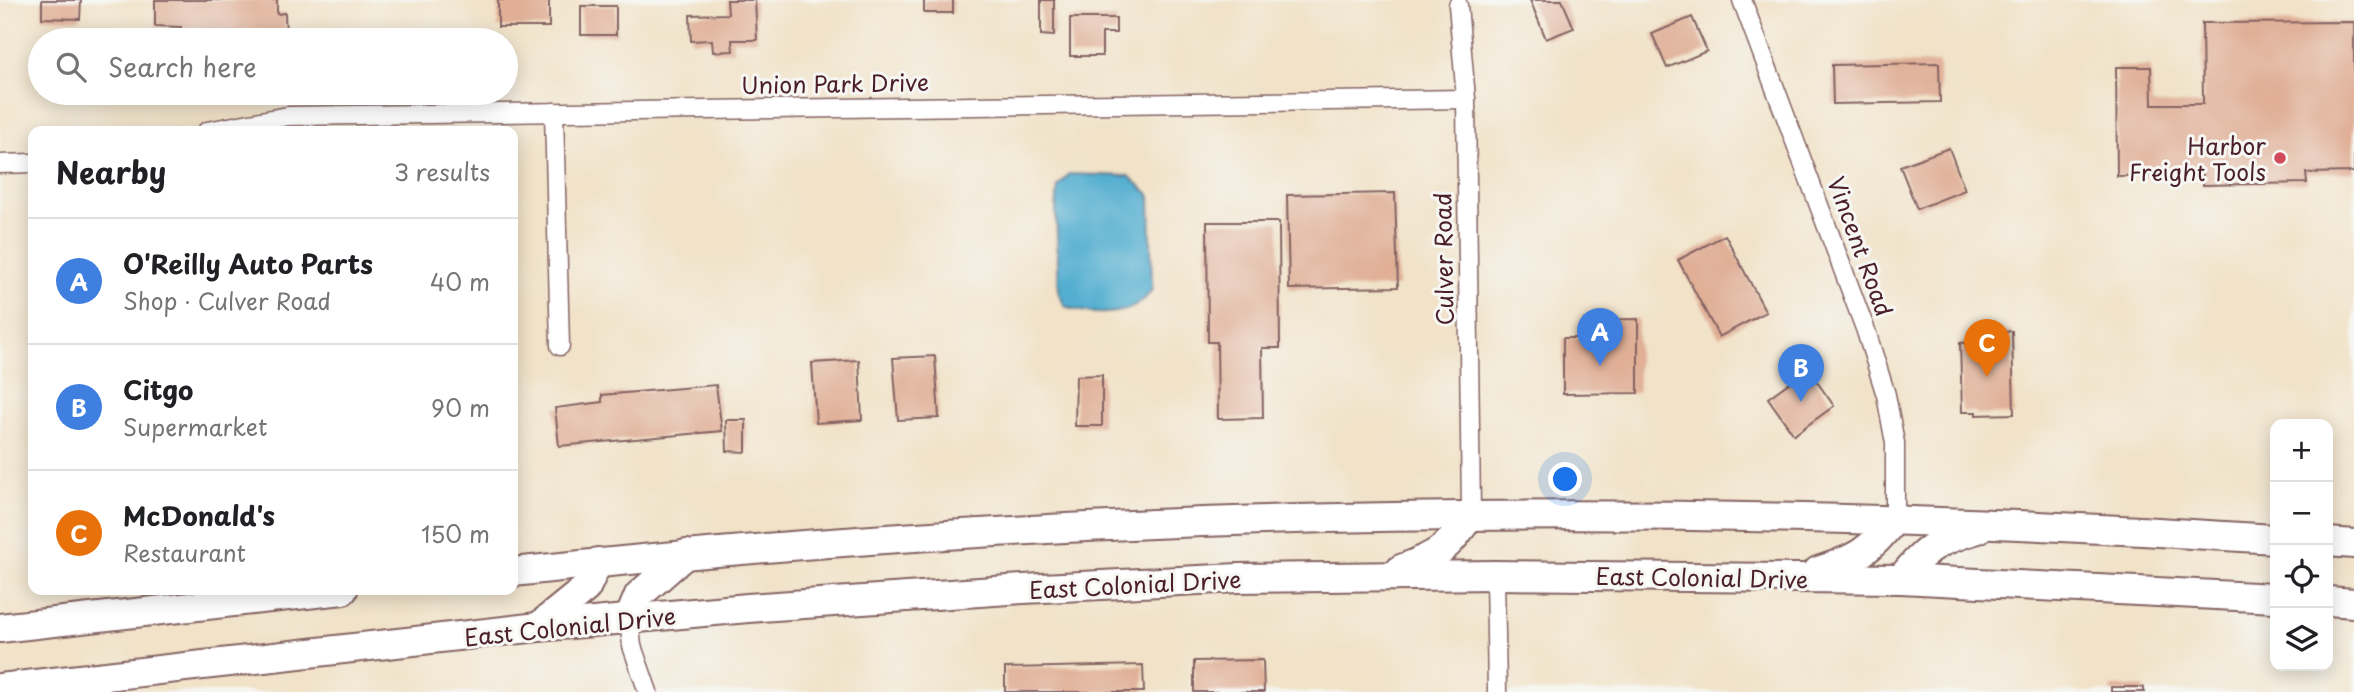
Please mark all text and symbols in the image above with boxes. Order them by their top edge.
search box [28,28,518,105]
text: Search here [108,47,257,86]
icon: search [52,48,90,86]
street label: Union Park Drive [741,64,929,102]
place label: Harbor Freight Tools [2129,128,2266,189]
text: Nearby [56,149,166,194]
marker: Harbor Freight Tools [2272,150,2288,166]
text: 3 results [394,154,490,189]
street label: Vincent Road [1820,171,1902,321]
street label: Culver Road [1424,192,1462,326]
text: O'Reilly Auto Parts [123,244,373,283]
text: A [70,264,88,299]
text: 40 m [430,264,490,299]
text: Shop · Culver Road [123,283,331,318]
pin: A [1577,308,1623,366]
pin: C [1964,319,2010,377]
pin: B [1778,344,1824,402]
text: Citgo [123,370,194,409]
text: B [71,390,87,425]
text: 90 m [431,390,490,425]
text: Supermarket [123,409,267,444]
map controls [2270,419,2333,671]
button: + [2270,419,2333,482]
your location [1548,462,1582,496]
button: − [2270,482,2333,545]
text: McDonald's [123,496,275,535]
text: C [70,516,88,551]
text: 150 m [421,516,490,551]
text: Restaurant [123,535,246,570]
button: locate [2270,545,2333,608]
street label: East Colonial Drive [1595,558,1809,596]
street label: East Colonial Drive [1028,561,1242,607]
street label: East Colonial Drive [463,597,677,655]
button: layers [2270,608,2333,671]

